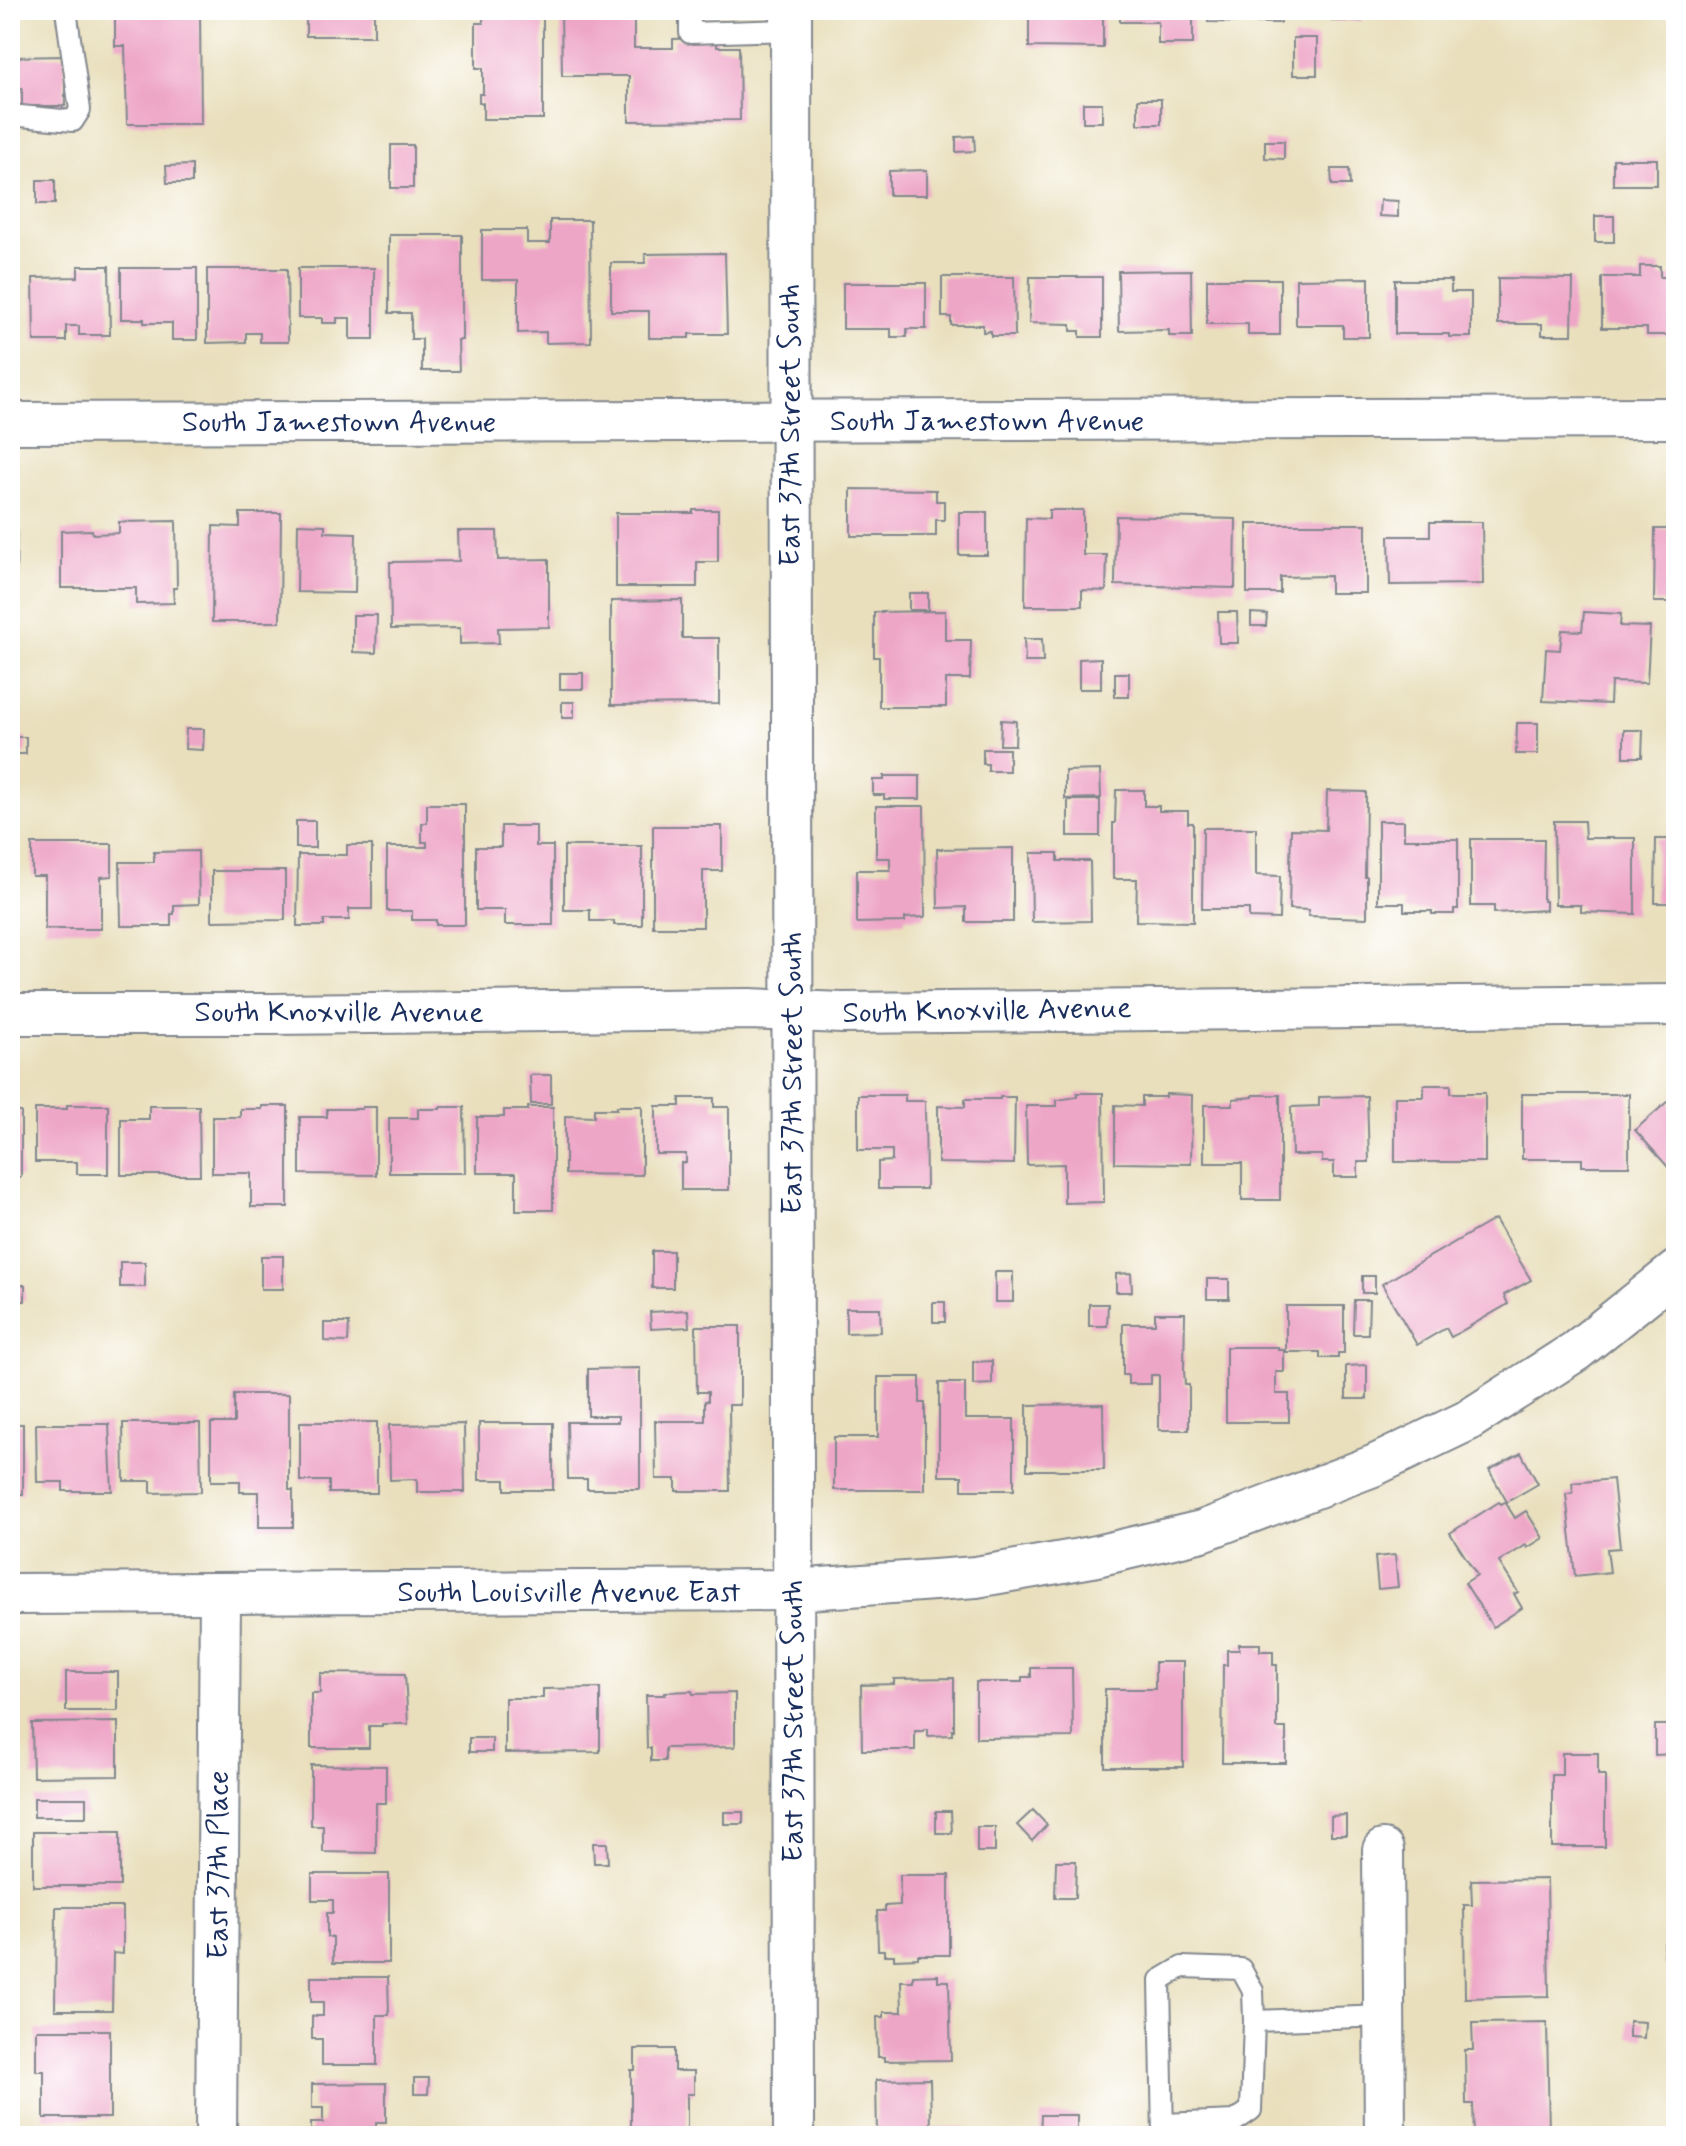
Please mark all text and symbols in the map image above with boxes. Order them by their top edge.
street label: East 37th Street South [771,284,810,566]
street label: South Jamestown Avenue [830,402,1144,441]
street label: South Jamestown Avenue [182,403,496,442]
street label: East 37th Street South [773,932,812,1214]
street label: South Knoxville Avenue [842,989,1132,1033]
street label: South Knoxville Avenue [194,993,484,1032]
street label: South Louisville Avenue East [397,1573,741,1612]
street label: East 37th Street South [774,1580,813,1862]
street label: East 37th Place [199,1770,238,1960]

